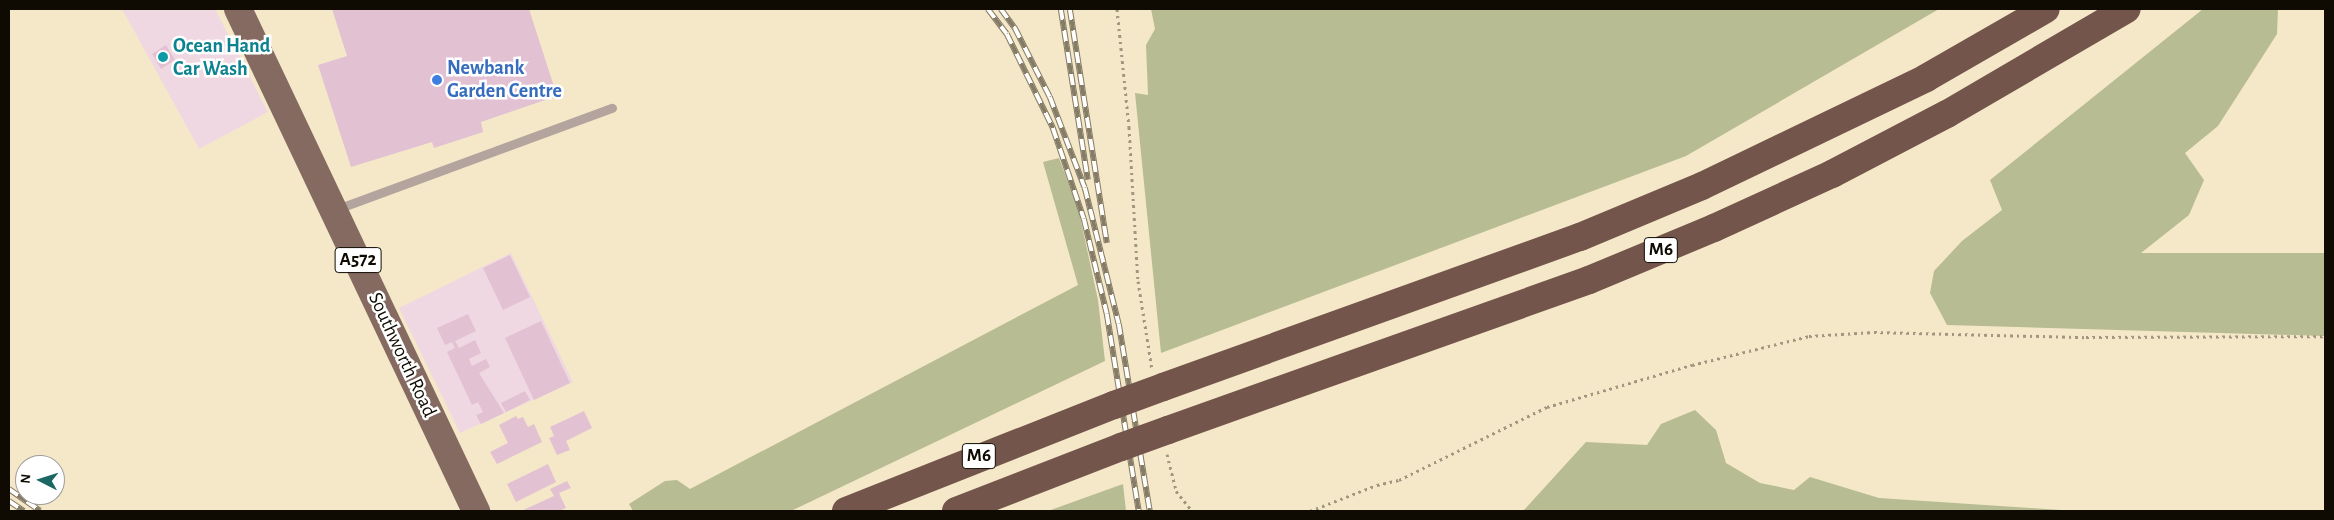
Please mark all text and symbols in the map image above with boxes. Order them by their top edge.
place label: Ocean Hand Car Wash [173,34,270,81]
marker: Ocean Hand Car Wash [157,51,169,63]
place label: Newbank Garden Centre [447,56,562,103]
marker: Newbank Garden Centre [431,74,443,86]
road number: M6 [1644,234,1678,266]
road number: A572 [334,244,382,276]
street label: Southworth Road [363,289,441,421]
road number: M6 [962,440,996,472]
north arrow [15,455,65,505]
text: N [19,473,33,484]

